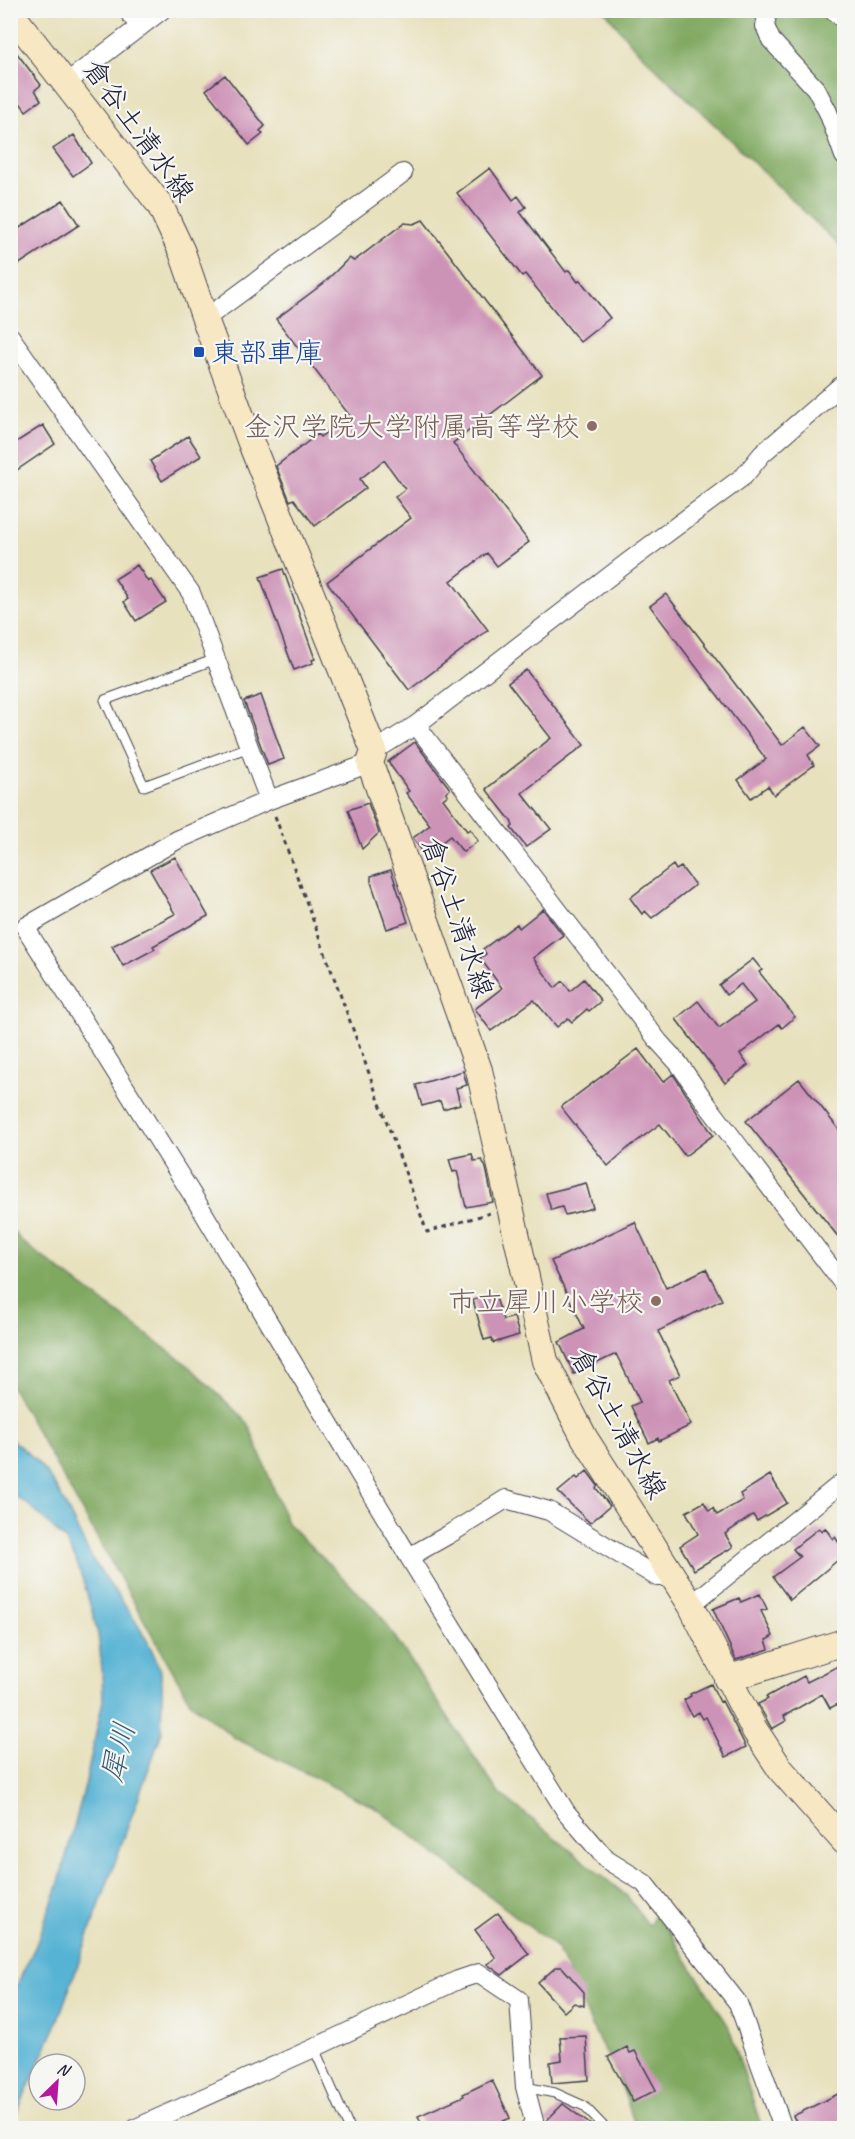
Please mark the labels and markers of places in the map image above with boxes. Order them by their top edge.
place label: 東部車庫 [211,335,323,370]
marker: 東部車庫 [192,345,206,359]
place label: 金沢学院大学附属高等学校 [244,409,580,444]
marker: 金沢学院大学附属高等学校 [585,419,599,433]
place label: 市立犀川小学校 [448,1284,644,1319]
marker: 市立犀川小学校 [649,1294,663,1308]

